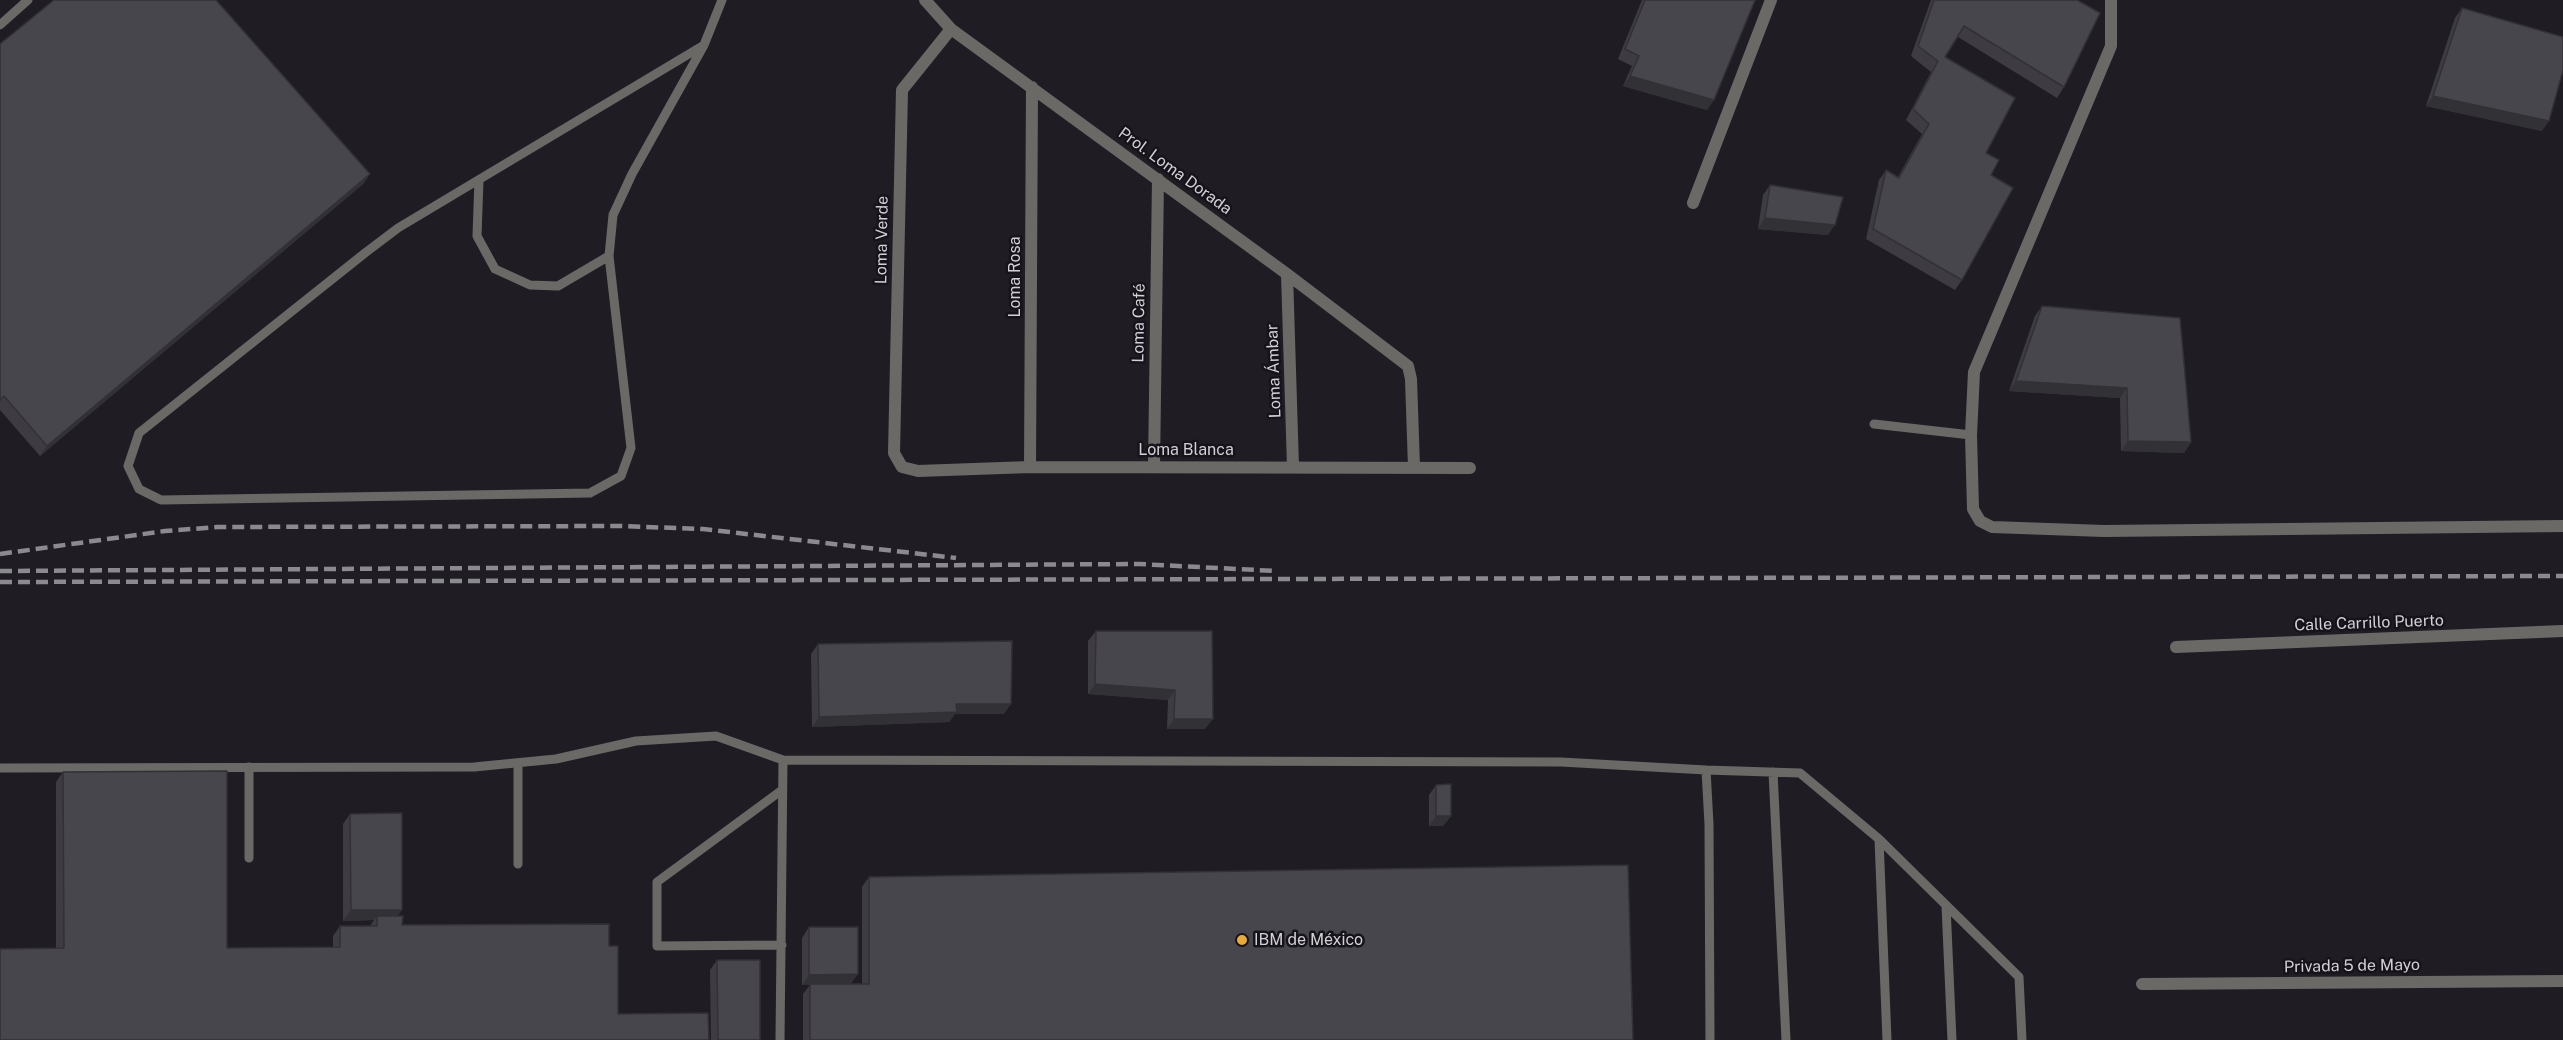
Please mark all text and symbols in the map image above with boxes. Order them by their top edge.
street label: Prol. Loma Dorada [1114,123,1236,219]
street label: Loma Verde [872,196,892,284]
street label: Loma Rosa [1005,236,1025,318]
street label: Loma Café [1129,283,1149,363]
street label: Loma Ámbar [1263,324,1285,418]
street label: Loma Blanca [1138,440,1234,460]
street label: Calle Carrillo Puerto [2294,611,2444,635]
place label: IBM de México [1254,930,1363,950]
marker: IBM de México [1235,933,1249,947]
street label: Privada 5 de Mayo [2284,955,2420,977]

